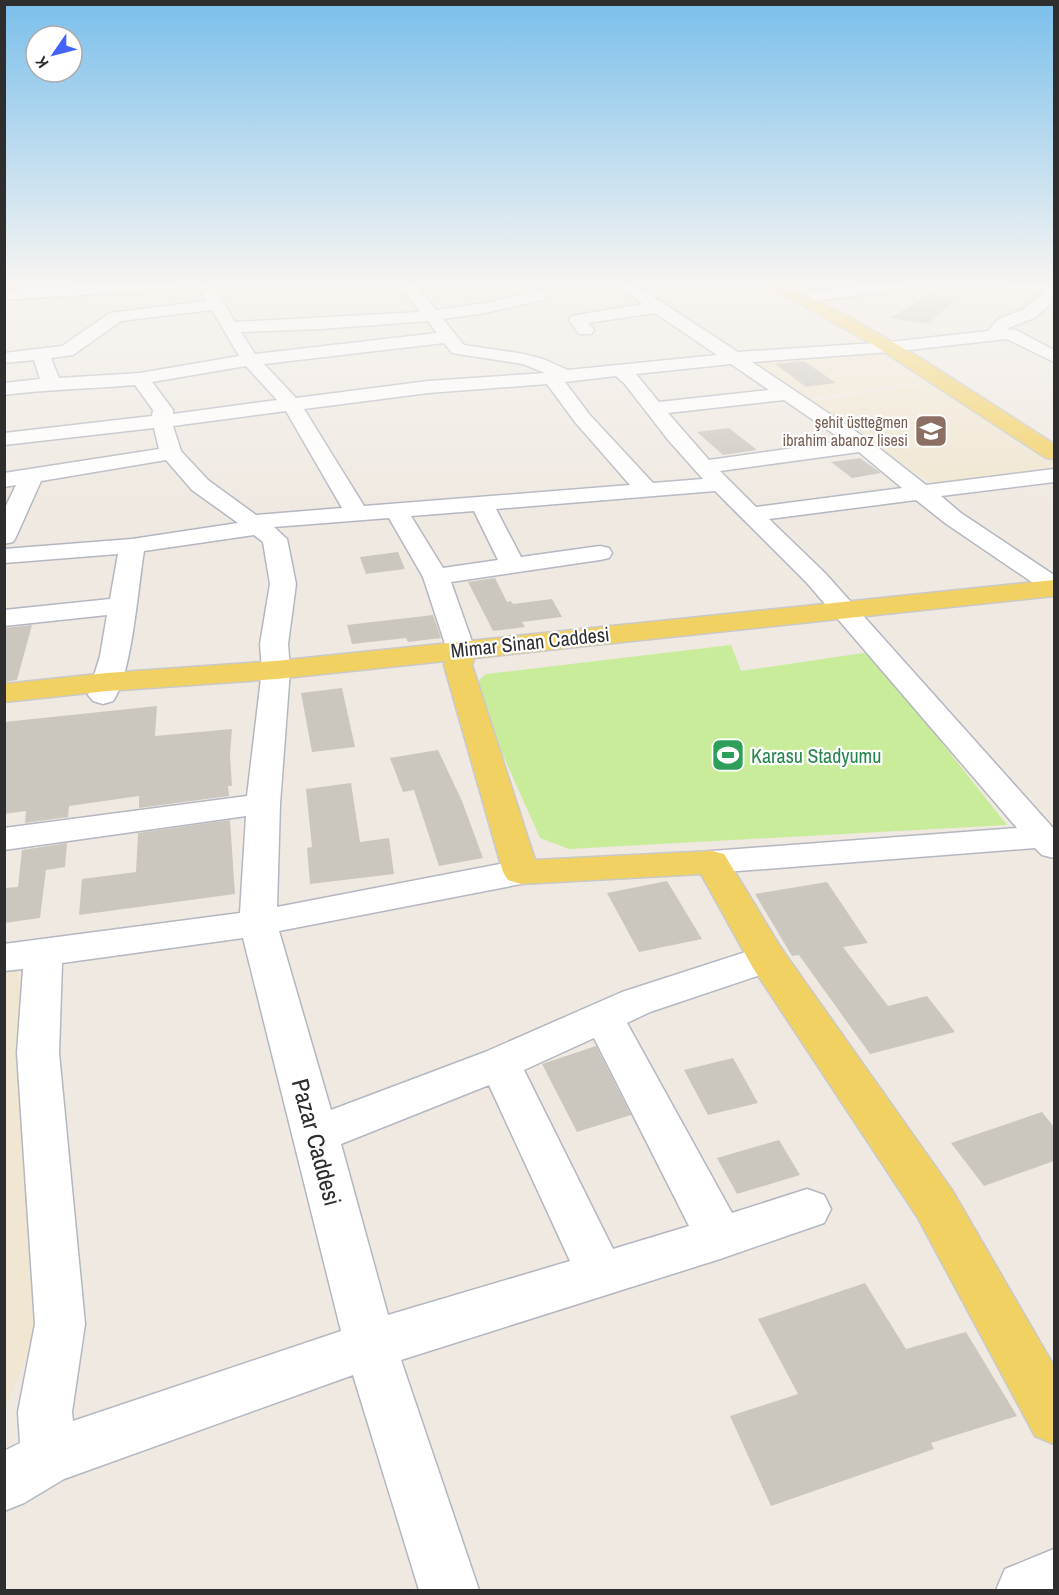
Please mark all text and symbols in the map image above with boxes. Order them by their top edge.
north arrow [24,24,84,84]
text: K [30,52,53,73]
place label: şehit üstteğmen ibrahim abanoz lisesi [783,411,908,451]
school or university icon: şehit üstteğmen ibrahim abanoz lisesi [913,413,949,449]
street label: Mimar Sinan Caddesi [449,620,611,664]
sports icon: Karasu Stadyumu [710,737,746,773]
place label: Karasu Stadyumu [751,742,881,769]
street label: Pazar Caddesi [285,1075,349,1209]

